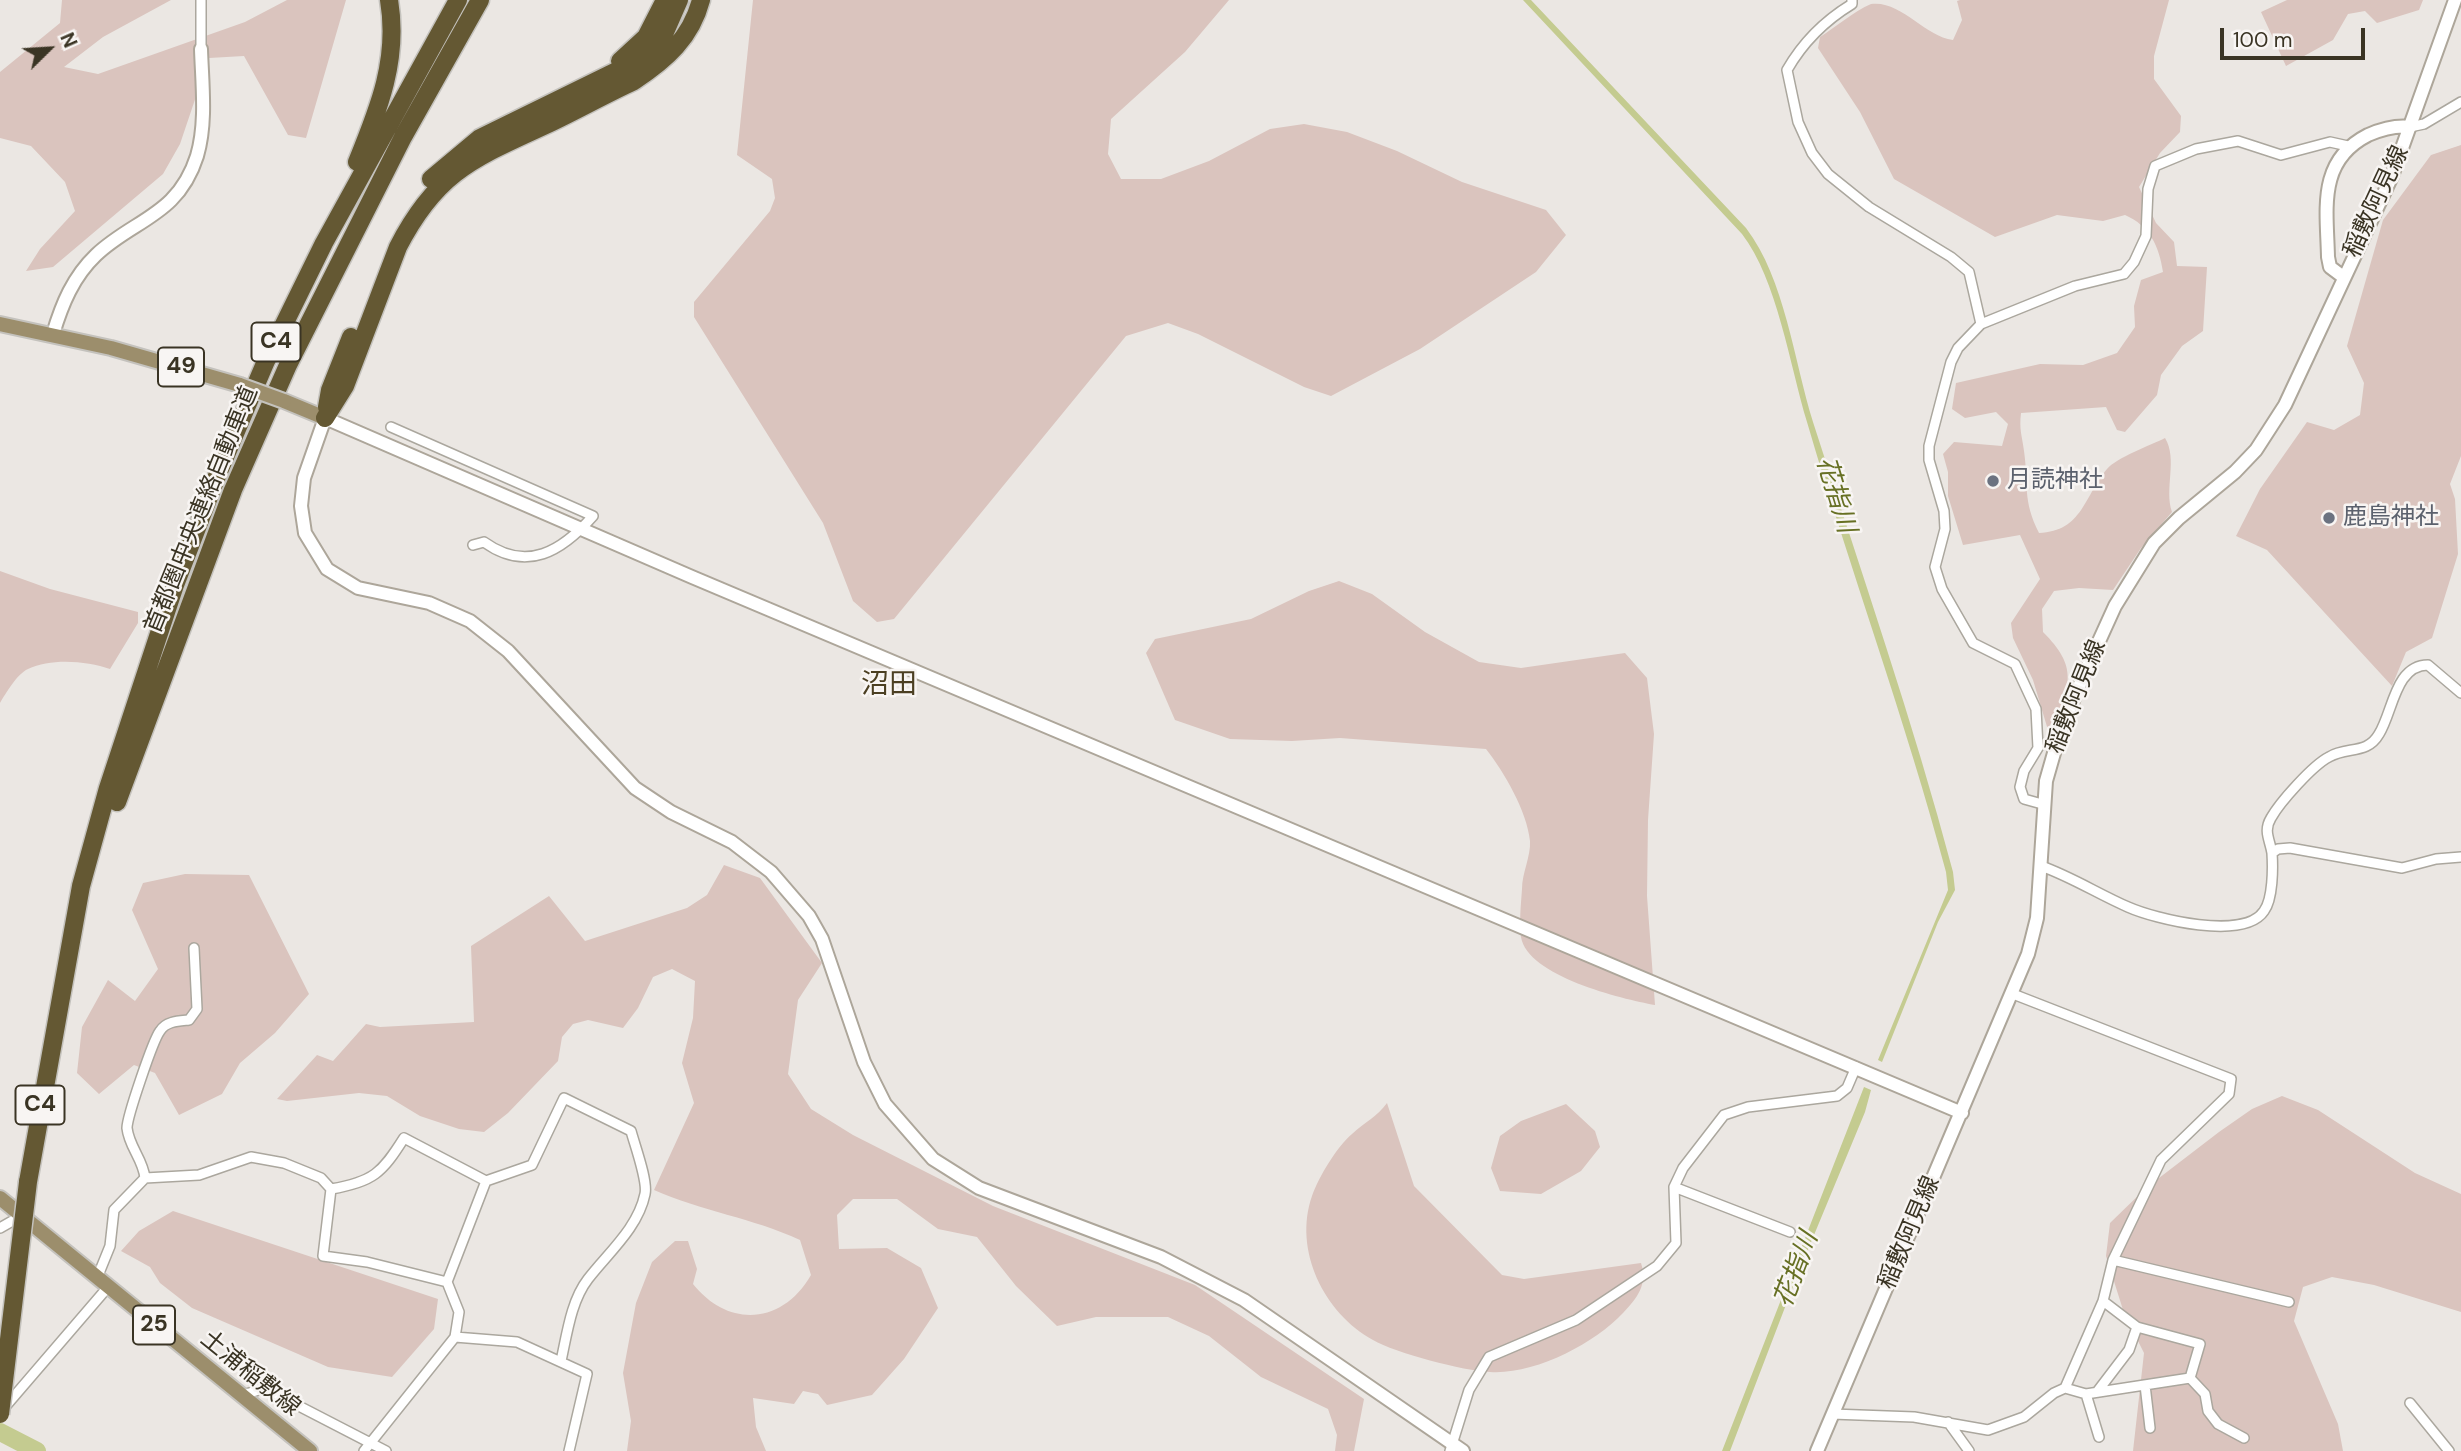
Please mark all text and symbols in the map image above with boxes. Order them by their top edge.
north arrow [14,14,84,84]
scale bar [2223,14,2368,58]
text: 100 m [2233,26,2293,54]
text: N [54,29,83,52]
street label: 稲敷阿見線 [2339,142,2415,262]
road number: C4 [252,322,300,362]
road number: 49 [158,348,204,386]
street label: 首都圏中央連絡自動車道 [139,382,265,638]
water label: 花指川 [1809,453,1861,537]
place label: 月読神社 [2007,467,2103,495]
marker: 月読神社 [1985,473,2001,489]
place label: 鹿島神社 [2343,504,2439,532]
marker: 鹿島神社 [2321,510,2337,526]
street label: 稲敷阿見線 [2041,636,2113,758]
district label: 沼田 [861,669,917,703]
road number: C4 [16,1086,64,1124]
street label: 稲敷阿見線 [1873,1172,1947,1294]
water label: 花指川 [1768,1228,1826,1312]
road number: 25 [133,1306,175,1344]
street label: 土浦稲敷線 [194,1325,306,1423]

